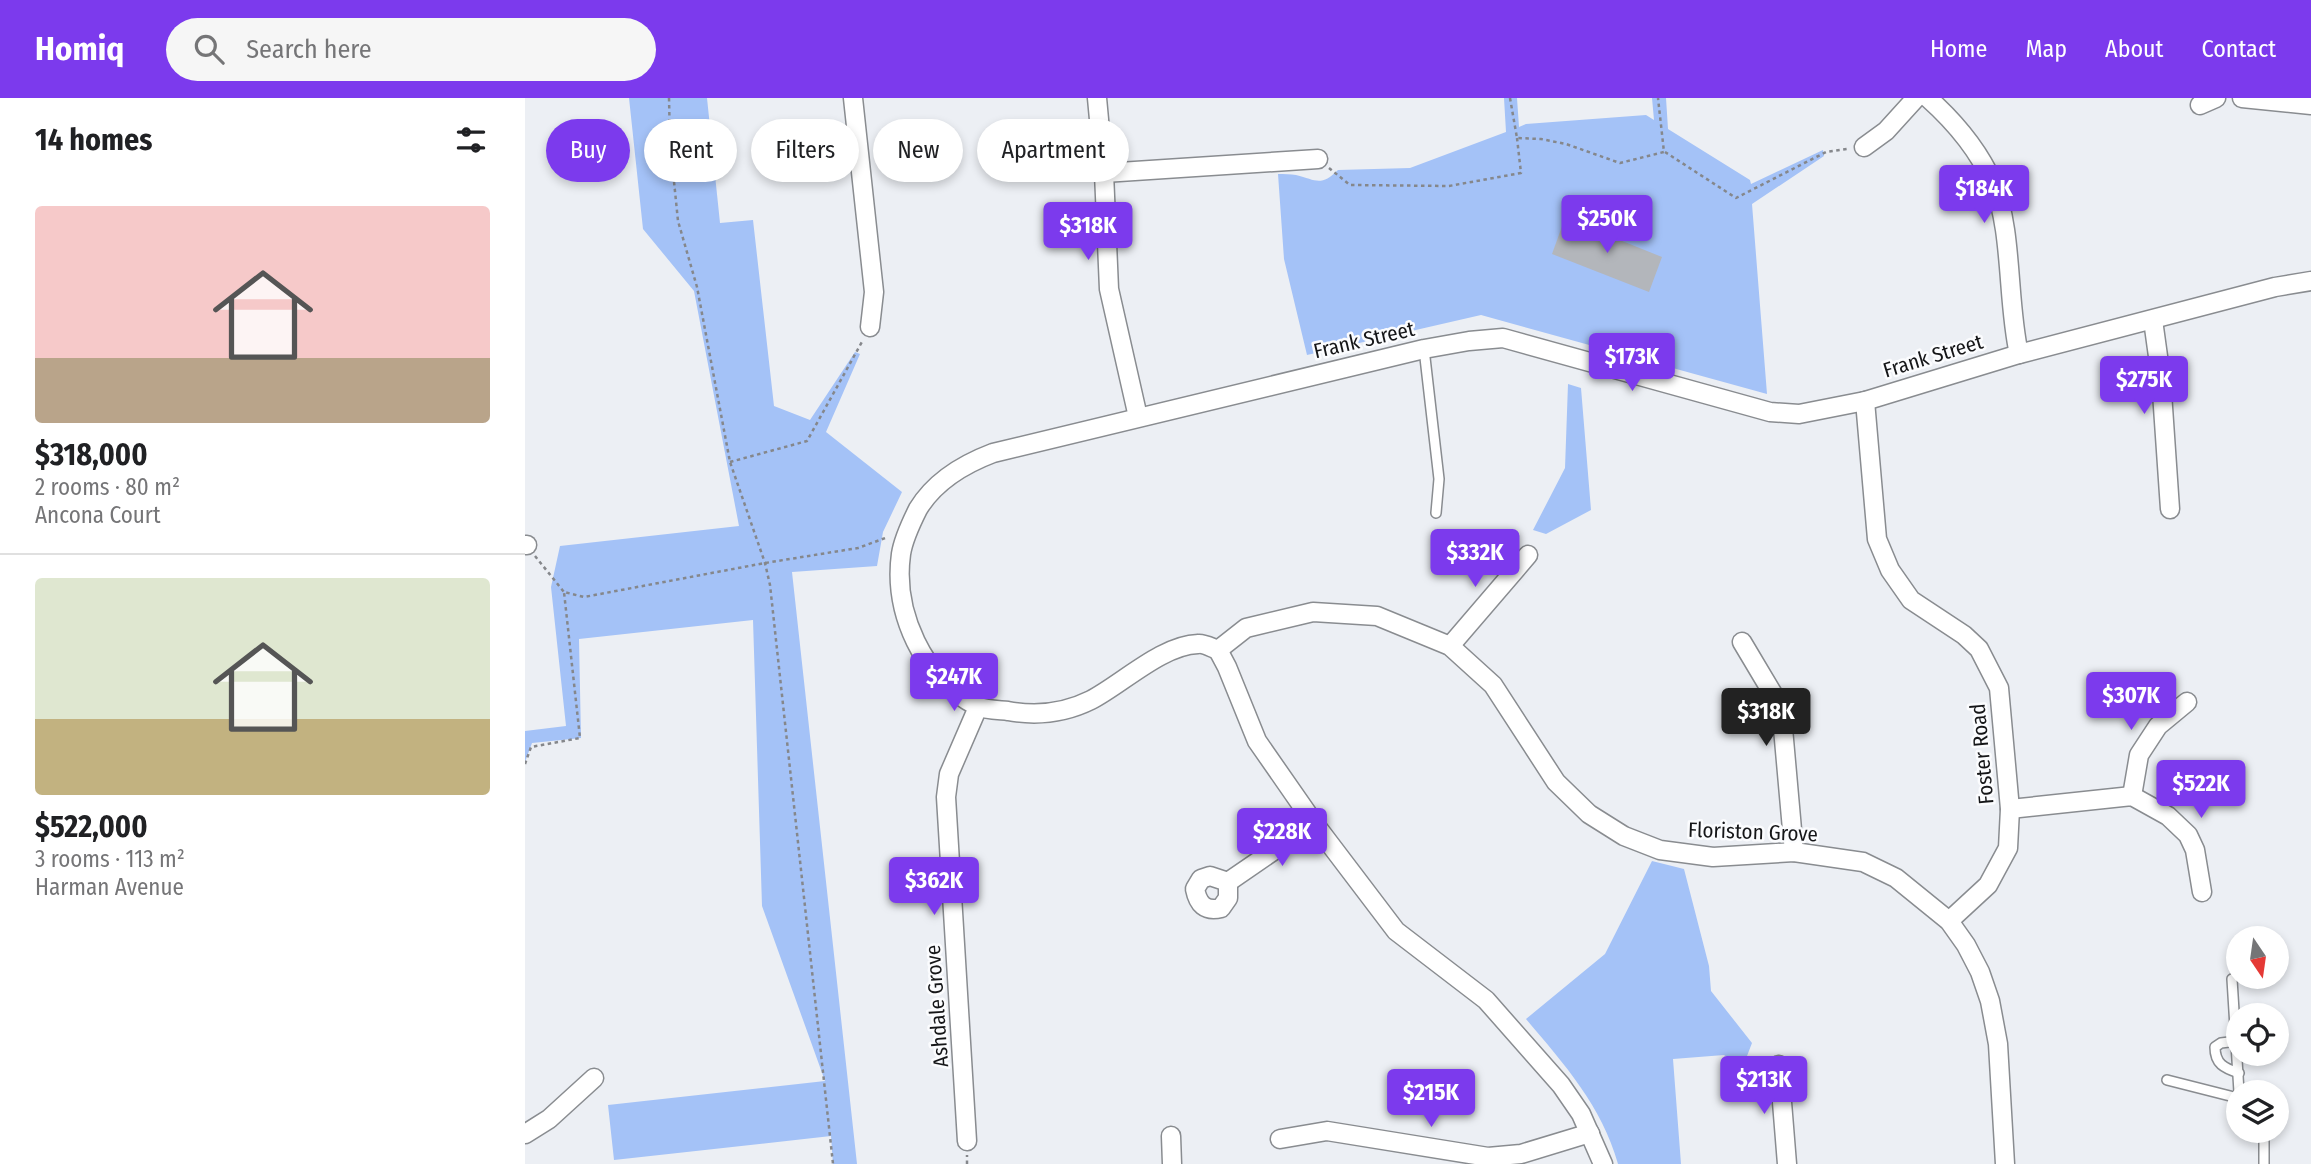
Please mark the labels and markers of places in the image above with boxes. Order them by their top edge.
pin: $184K [1935,166,2033,225]
pin: $250K [1558,195,1656,255]
pin: $318K [1039,202,1137,262]
pin: $173K [1583,334,1681,393]
pin: $275K [2095,356,2193,416]
pin: $332K [1426,530,1524,589]
pin: $247K [905,654,1003,713]
pin: $307K [2082,672,2180,732]
pin: $318K [1717,688,1815,748]
pin: $522K [2152,760,2250,820]
pin: $228K [1233,808,1331,868]
pin: $362K [885,858,983,917]
pin: $213K [1715,1056,1813,1116]
pin: $215K [1382,1070,1480,1129]

